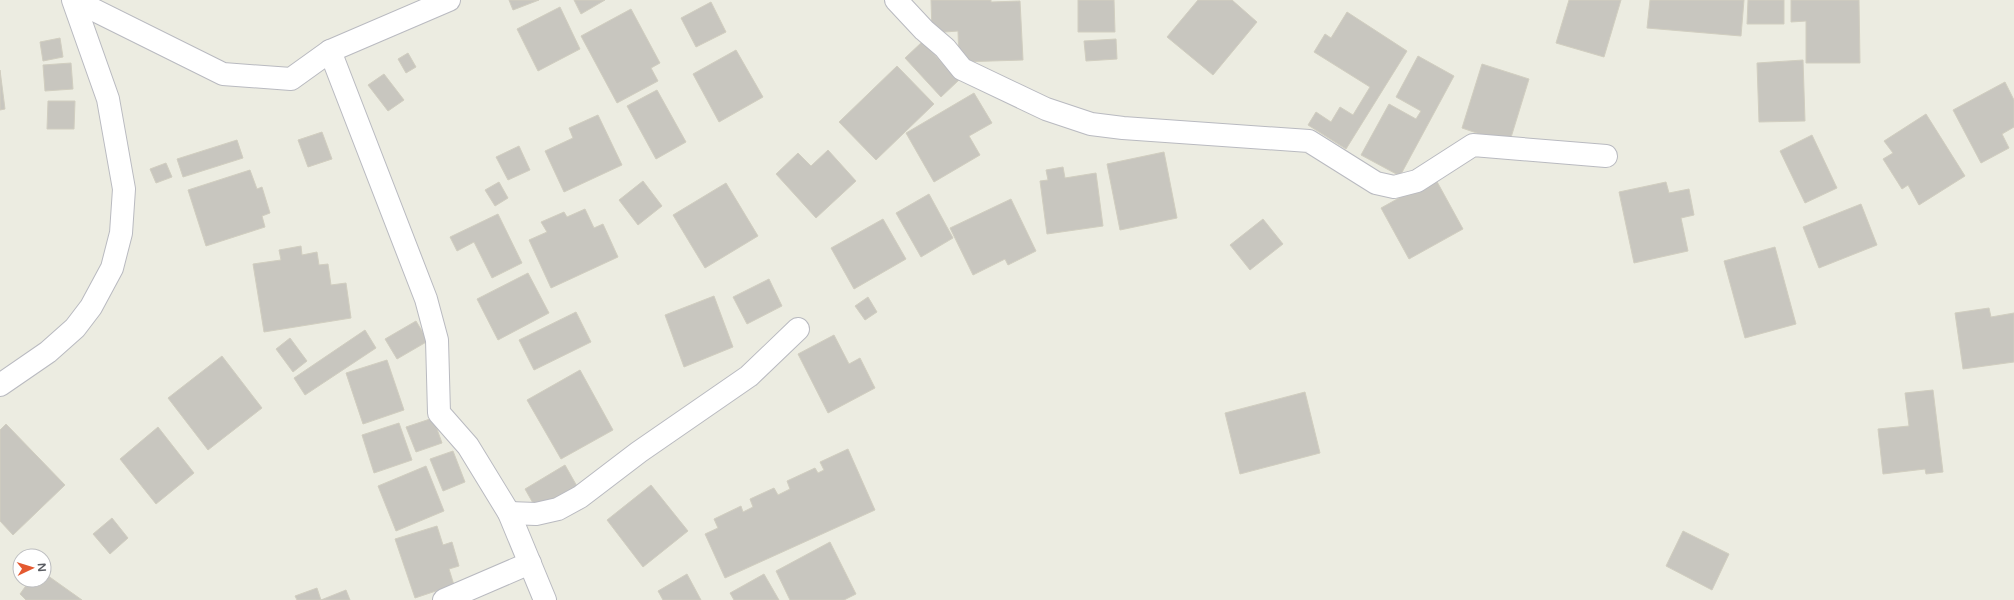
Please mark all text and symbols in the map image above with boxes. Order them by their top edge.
north arrow [12,548,52,588]
text: N [35,562,48,572]

